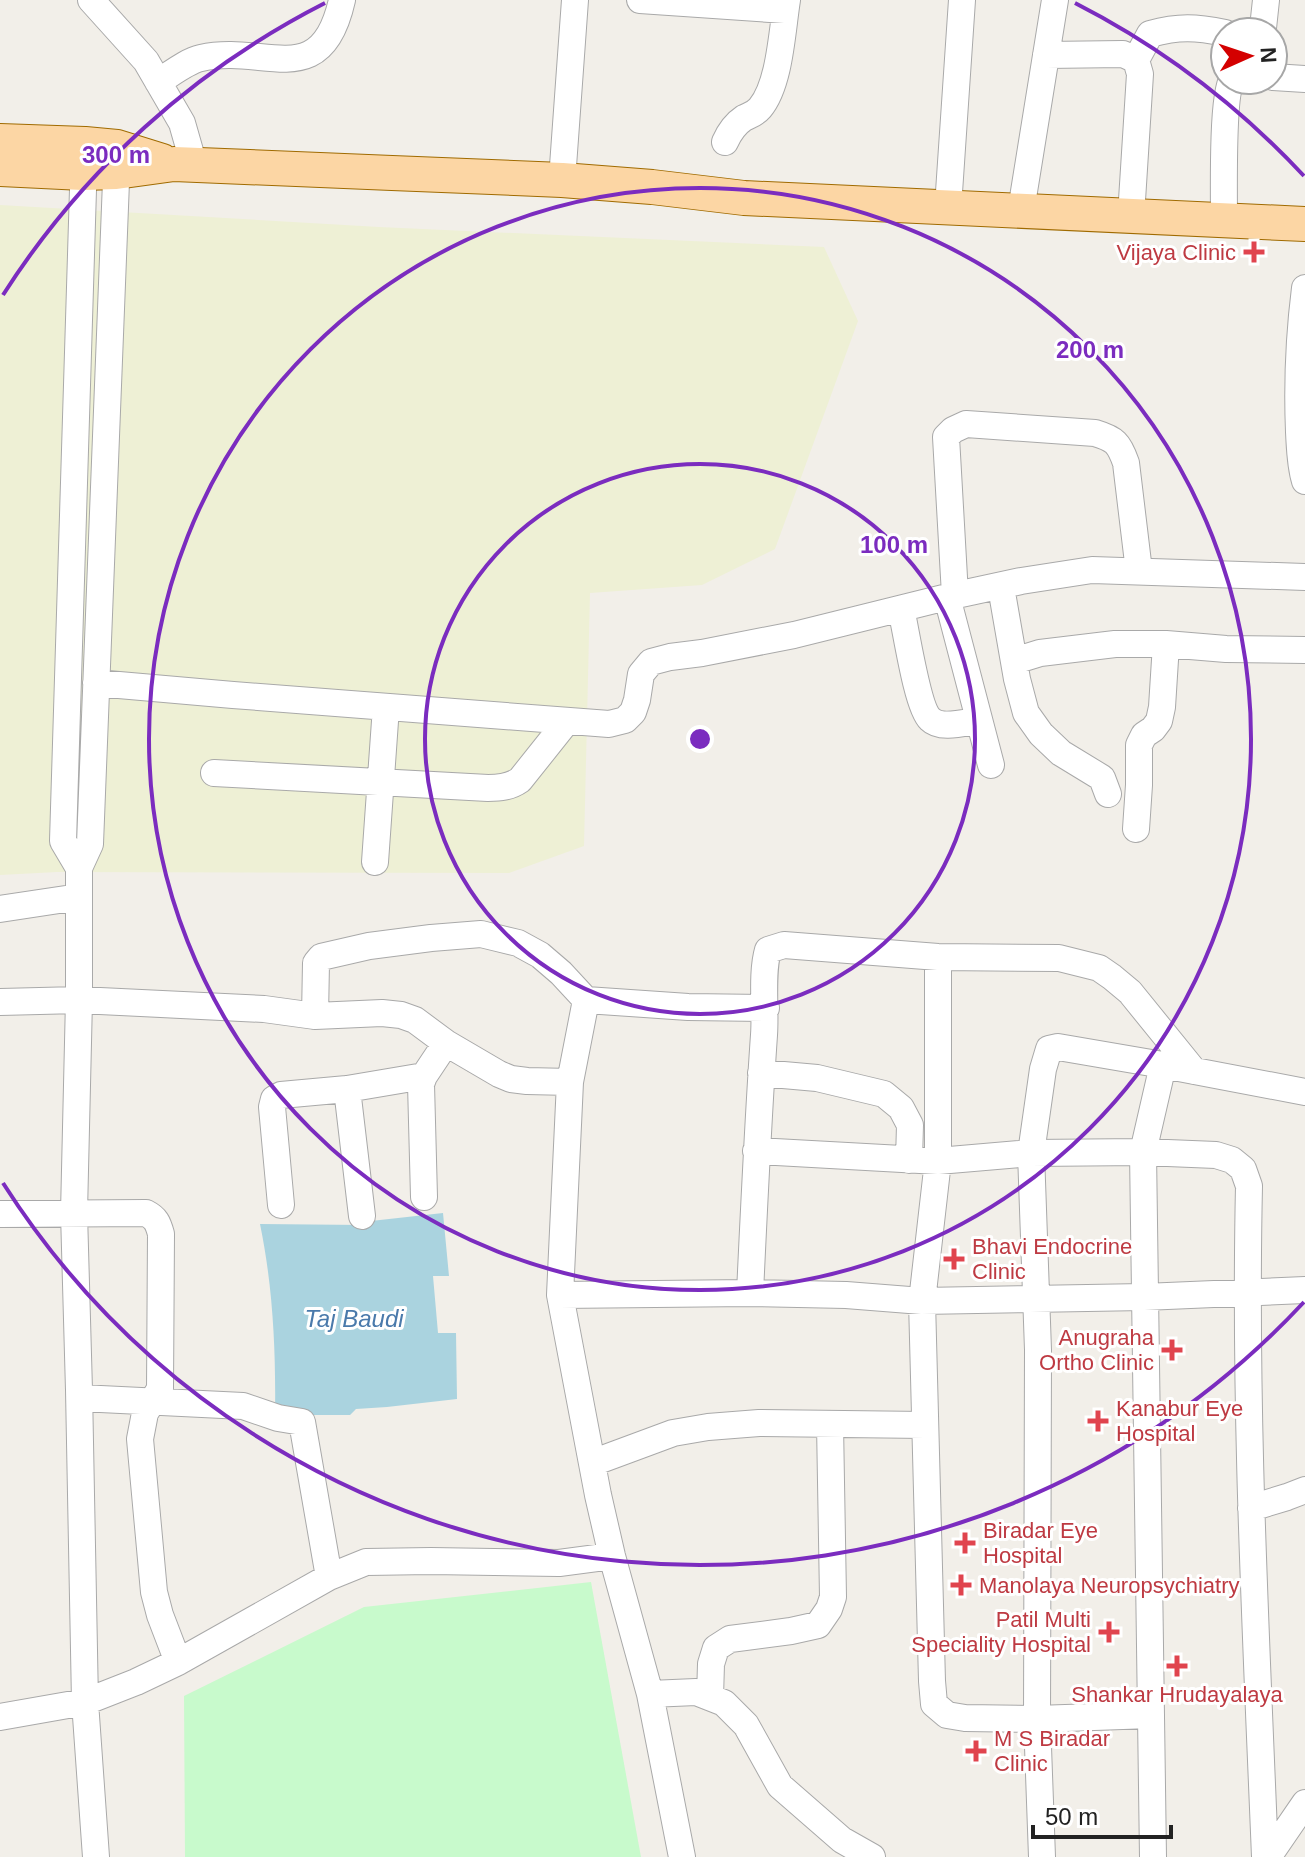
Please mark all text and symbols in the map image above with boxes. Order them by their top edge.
north arrow [1209,16,1289,96]
text: N [1256,46,1281,64]
text: 300 m [82,141,150,168]
place label: Vijaya Clinic [1117,240,1236,265]
marker: Vijaya Clinic [1243,241,1265,263]
text: 200 m [1056,336,1124,363]
text: 100 m [860,531,928,558]
centre of rings [686,725,714,753]
place label: Bhavi Endocrine Clinic [972,1234,1132,1284]
marker: Bhavi Endocrine Clinic [943,1248,965,1270]
water label: Taj Baudi [304,1305,404,1332]
place label: Anugraha Ortho Clinic [1039,1325,1155,1375]
marker: Anugraha Ortho Clinic [1161,1339,1183,1361]
place label: Kanabur Eye Hospital [1116,1396,1243,1446]
marker: Kanabur Eye Hospital [1087,1410,1109,1432]
place label: Biradar Eye Hospital [983,1518,1098,1568]
marker: Biradar Eye Hospital [954,1532,976,1554]
place label: Manolaya Neuropsychiatry [979,1573,1239,1598]
marker: Manolaya Neuropsychiatry [950,1574,972,1596]
place label: Patil Multi Speciality Hospital [911,1607,1091,1657]
marker: Patil Multi Speciality Hospital [1098,1621,1120,1643]
marker: Shankar Hrudayalaya [1166,1655,1188,1677]
place label: Shankar Hrudayalaya [1071,1682,1284,1707]
place label: M S Biradar Clinic [994,1726,1110,1776]
marker: M S Biradar Clinic [965,1740,987,1762]
scale bar [1033,1789,1171,1839]
text: 50 m [1045,1803,1098,1830]

